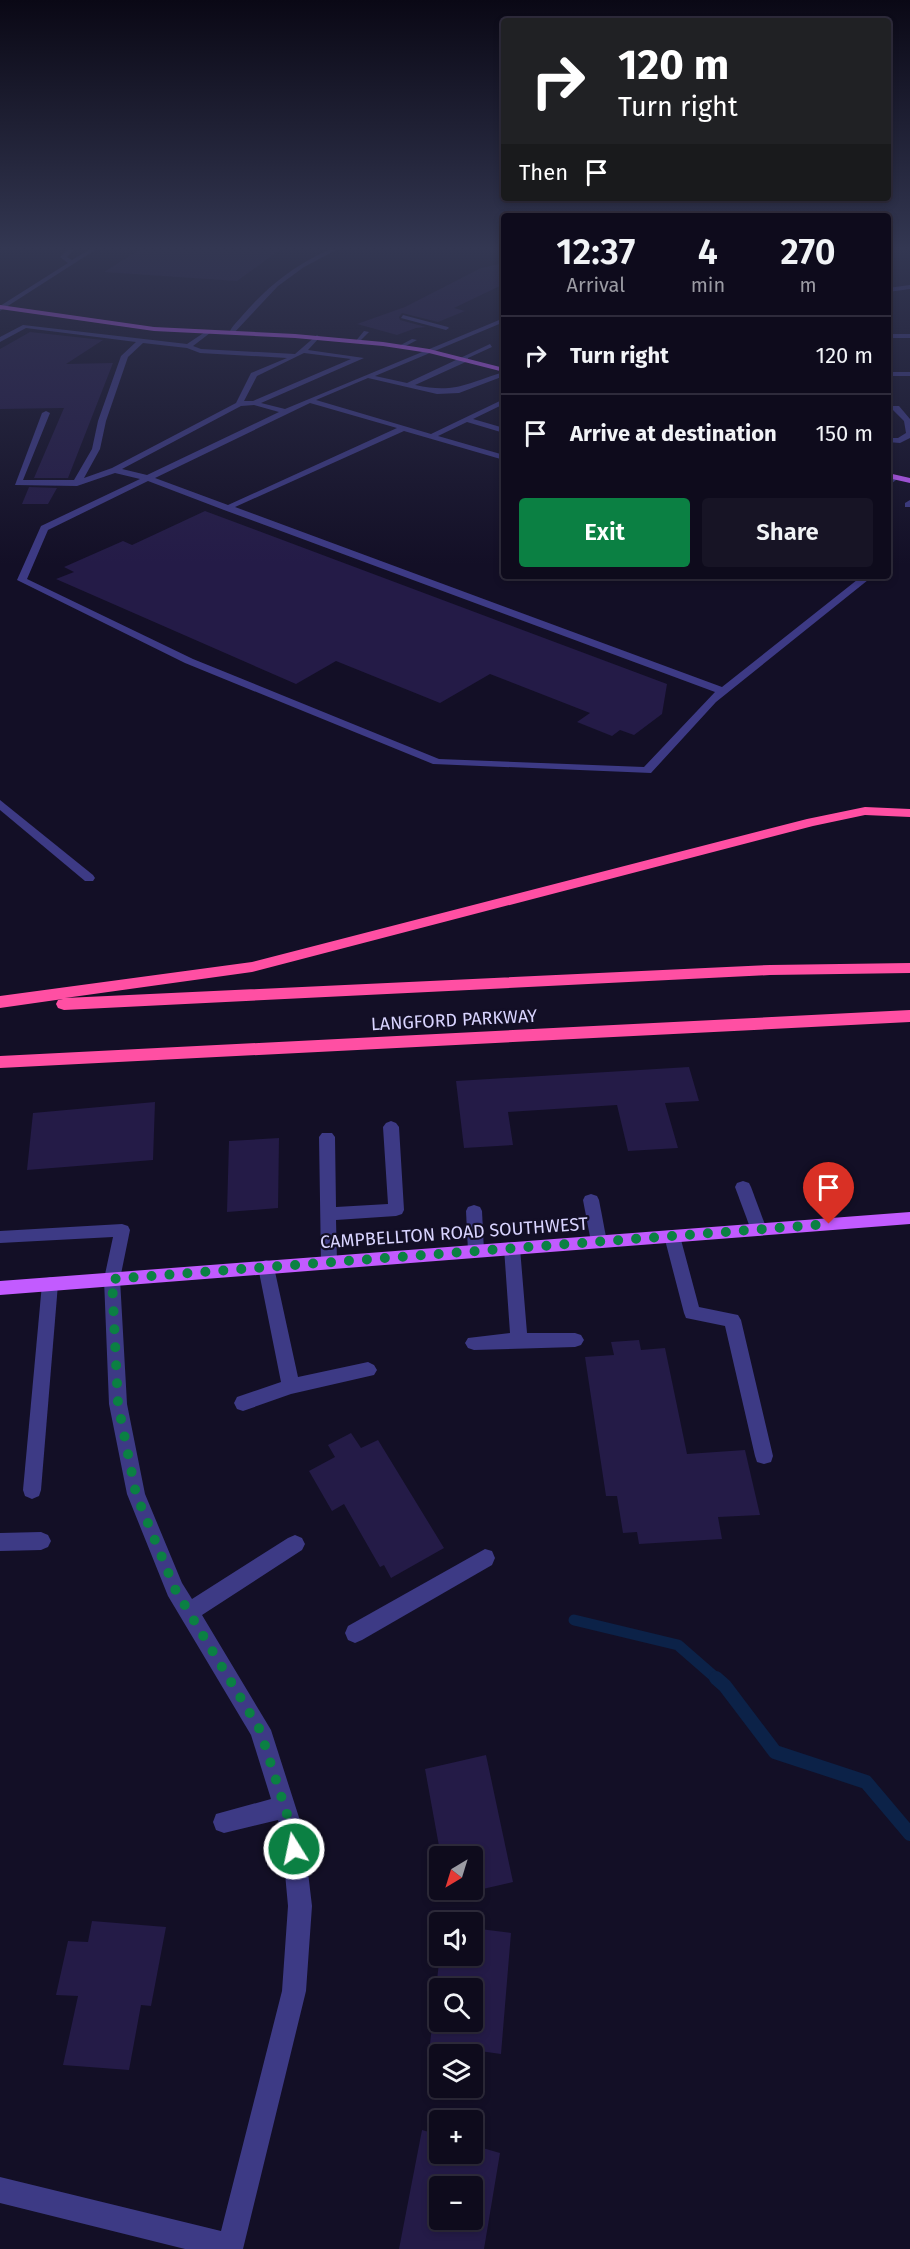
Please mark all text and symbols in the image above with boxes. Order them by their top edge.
text: 120 m [618,40,729,90]
icon: right [519,42,597,120]
text: Turn right [618,91,738,123]
icon: arrive [580,156,613,189]
text: Then [519,159,568,186]
text: 12:37 [556,230,635,274]
text: 4 [698,230,718,274]
text: 270 [780,230,836,274]
text: Arrival [567,273,625,297]
text: min [691,273,725,297]
text: m [799,273,817,297]
icon: right [519,339,552,372]
text: Turn right [570,342,669,369]
text: 120 m [816,342,873,369]
icon: arrive [519,417,552,450]
text: Arrive at destination [570,420,777,447]
text: 150 m [815,420,873,447]
button: Exit [519,498,690,567]
button: Share [702,498,873,567]
street label: LANGFORD PARKWAY [370,1005,538,1035]
pin [803,1162,854,1224]
icon: arrive [812,1171,845,1204]
street label: CAMPBELLTON ROAD SOUTHWEST [319,1213,589,1253]
position arrow [262,1817,326,1881]
north arrow [429,1846,483,1900]
map controls [429,1846,483,2230]
button: sound [429,1912,483,1966]
button: search [429,1978,483,2032]
button: layers [429,2044,483,2098]
button: + [429,2110,483,2164]
button: − [429,2176,483,2230]

